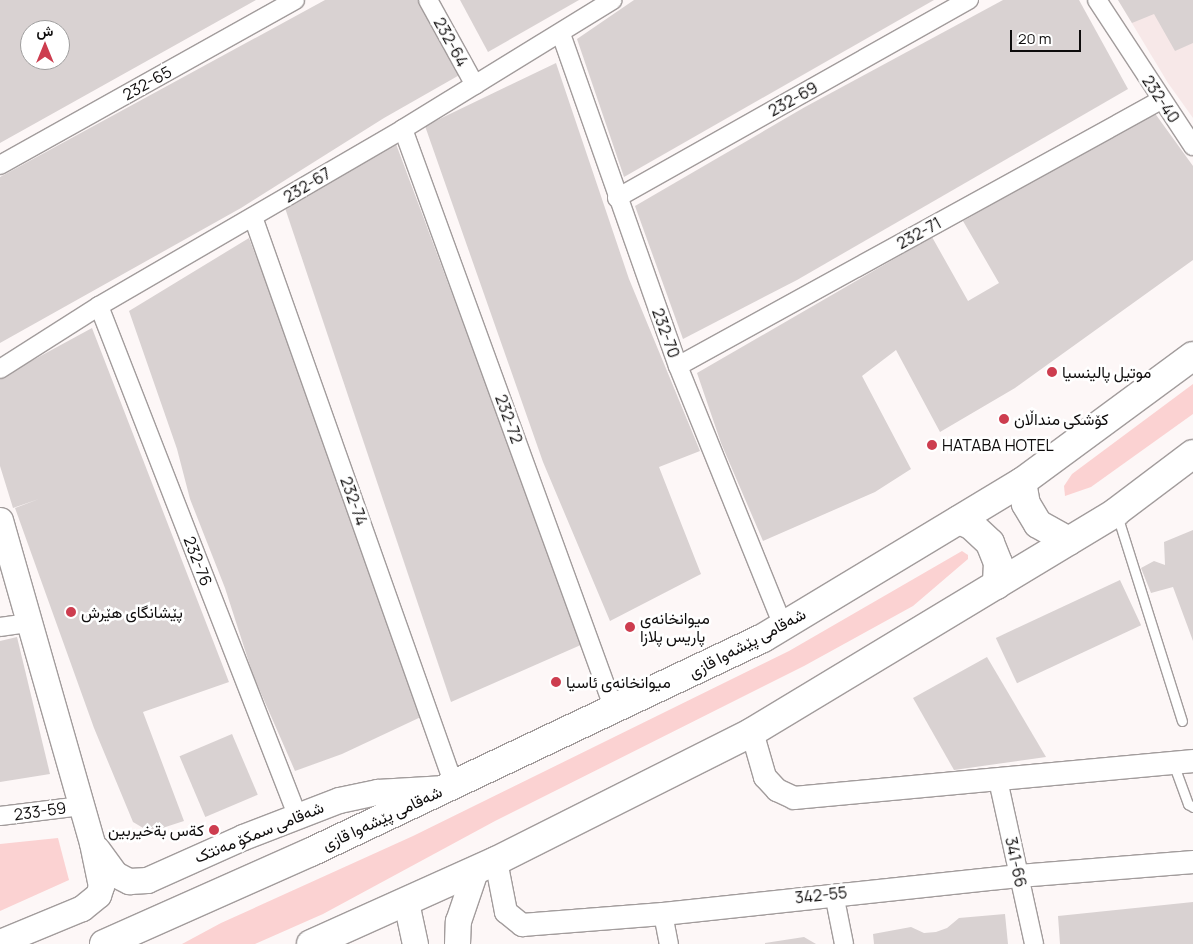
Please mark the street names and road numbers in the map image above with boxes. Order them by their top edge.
street label: 232-64 [430,14,472,70]
street label: 232-65 [119,62,175,104]
street label: 232-40 [1138,72,1184,126]
street label: 232-69 [765,78,821,120]
street label: 232-67 [280,163,334,207]
street label: 232-71 [893,213,945,253]
street label: 232-70 [648,305,684,361]
street label: 232-72 [491,392,527,446]
street label: 232-74 [336,474,372,528]
street label: 232-76 [180,533,216,589]
street label: شەقامی پێشەوا قازی [685,604,809,682]
street label: شەقامی پێشەوا قازی [319,782,445,854]
street label: شەقامی سمکۆ مەنتک [192,797,326,867]
street label: 233-59 [13,798,67,824]
street label: 341-66 [1001,835,1031,889]
street label: 342-55 [794,883,848,907]

